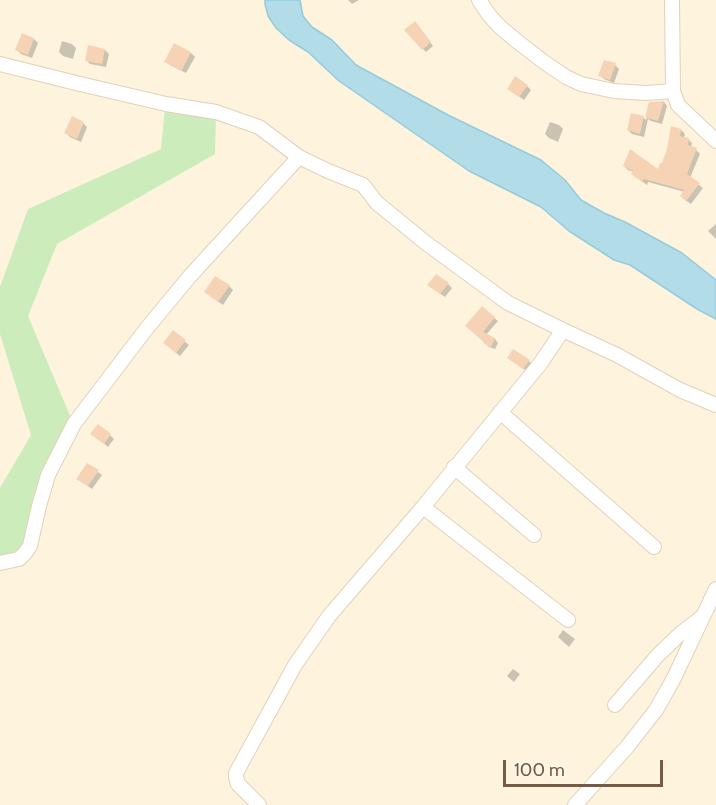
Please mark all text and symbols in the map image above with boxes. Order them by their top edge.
scale bar [506,748,666,786]
text: 100 m [514,759,565,781]

